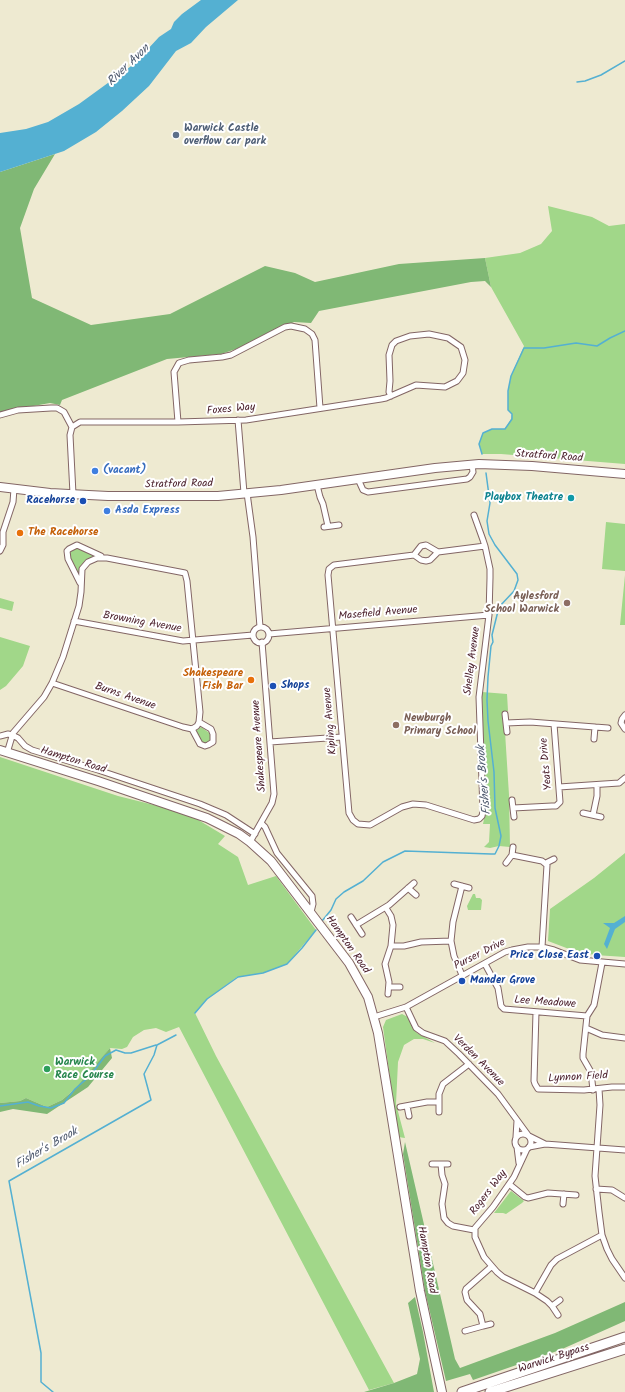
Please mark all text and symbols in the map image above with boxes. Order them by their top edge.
water label: River Avon [105,42,153,90]
place label: Warwick Castle overflow car park [184,122,266,148]
marker: Warwick Castle overflow car park [171,130,181,140]
street label: Foxes Way [206,401,256,419]
street label: Stratford Road [515,448,583,466]
place label: (vacant) [103,464,146,478]
marker: (vacant) [90,466,100,476]
street label: Stratford Road [145,478,213,492]
place label: Playbox Theatre [485,491,563,505]
marker: Playbox Theatre [566,493,576,503]
place label: Racehorse [26,494,75,508]
marker: Racehorse [78,496,88,506]
place label: Asda Express [115,504,180,518]
marker: Asda Express [102,506,112,516]
place label: The Racehorse [28,526,98,540]
marker: The Racehorse [15,528,25,538]
place label: Aylesford School Warwick [484,590,559,616]
marker: Aylesford School Warwick [562,598,572,608]
street label: Masefield Avenue [338,604,418,624]
street label: Browning Avenue [102,610,182,636]
street label: Shelley Avenue [462,626,484,696]
place label: Shakespeare Fish Bar [183,667,243,693]
marker: Shakespeare Fish Bar [246,675,256,685]
place label: Shops [281,679,309,693]
street label: Burns Avenue [93,680,157,714]
marker: Shops [268,681,278,691]
street label: Kipling Avenue [321,687,341,755]
street label: Shakespeare Avenue [250,699,270,793]
place label: Newburgh Primary School [404,712,476,738]
marker: Newburgh Primary School [391,720,401,730]
street label: Yeats Drive [538,737,556,791]
street label: Hampton Road [39,745,107,777]
water label: Fisher's Brook [475,745,495,815]
street label: Hampton Road [322,913,372,977]
street label: Purser Drive [452,937,508,973]
place label: Price Close East [510,949,589,963]
marker: Price Close East [592,951,602,961]
place label: Mander Grove [470,974,535,988]
marker: Mander Grove [457,976,467,986]
street label: Lee Meadowe [514,994,576,1012]
street label: Verden Avenue [449,1032,507,1090]
place label: Warwick Race Course [55,1056,114,1082]
marker: Warwick Race Course [42,1064,52,1074]
street label: Lynnon Field [548,1070,608,1086]
water label: Fisher's Brook [13,1125,81,1173]
street label: Rogers Way [468,1168,510,1218]
street label: Hampton Road [414,1225,438,1295]
street label: Warwick Bypass [517,1341,591,1377]

